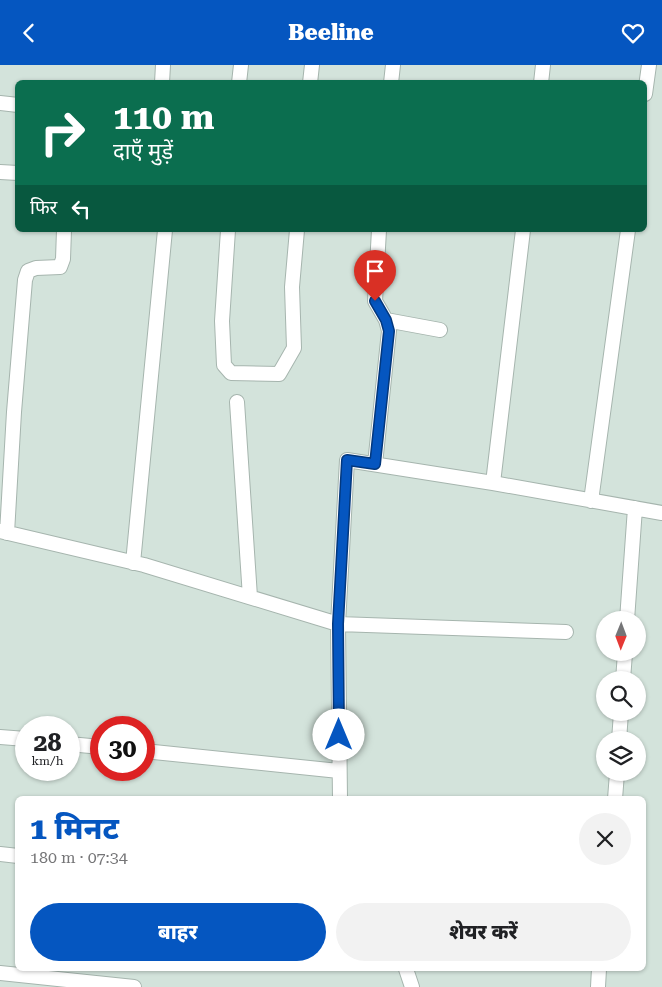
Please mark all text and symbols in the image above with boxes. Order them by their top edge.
icon: back [15,19,43,47]
icon: heart [619,19,647,47]
text: Beeline [288,20,374,45]
text: 110 m [113,97,214,138]
icon: right [30,100,95,165]
text: दाएँ मुड़ें [113,139,173,164]
icon: left [67,195,95,223]
text: फिर [30,196,57,219]
pin [354,250,396,301]
icon: arrive [361,257,389,285]
north arrow [596,611,646,661]
map controls [596,611,646,781]
button: search [596,671,646,721]
position arrow [312,708,364,760]
speed limit sign: 30 [90,716,155,781]
text: 28 [33,728,62,757]
button: layers [596,731,646,781]
text: km/h [31,754,64,768]
text: 1 मिनट [30,811,119,846]
button: close [579,813,631,865]
text: 180 m · 07:34 [30,848,128,867]
button: बाहर [30,903,326,961]
button: शेयर करें [336,903,631,961]

